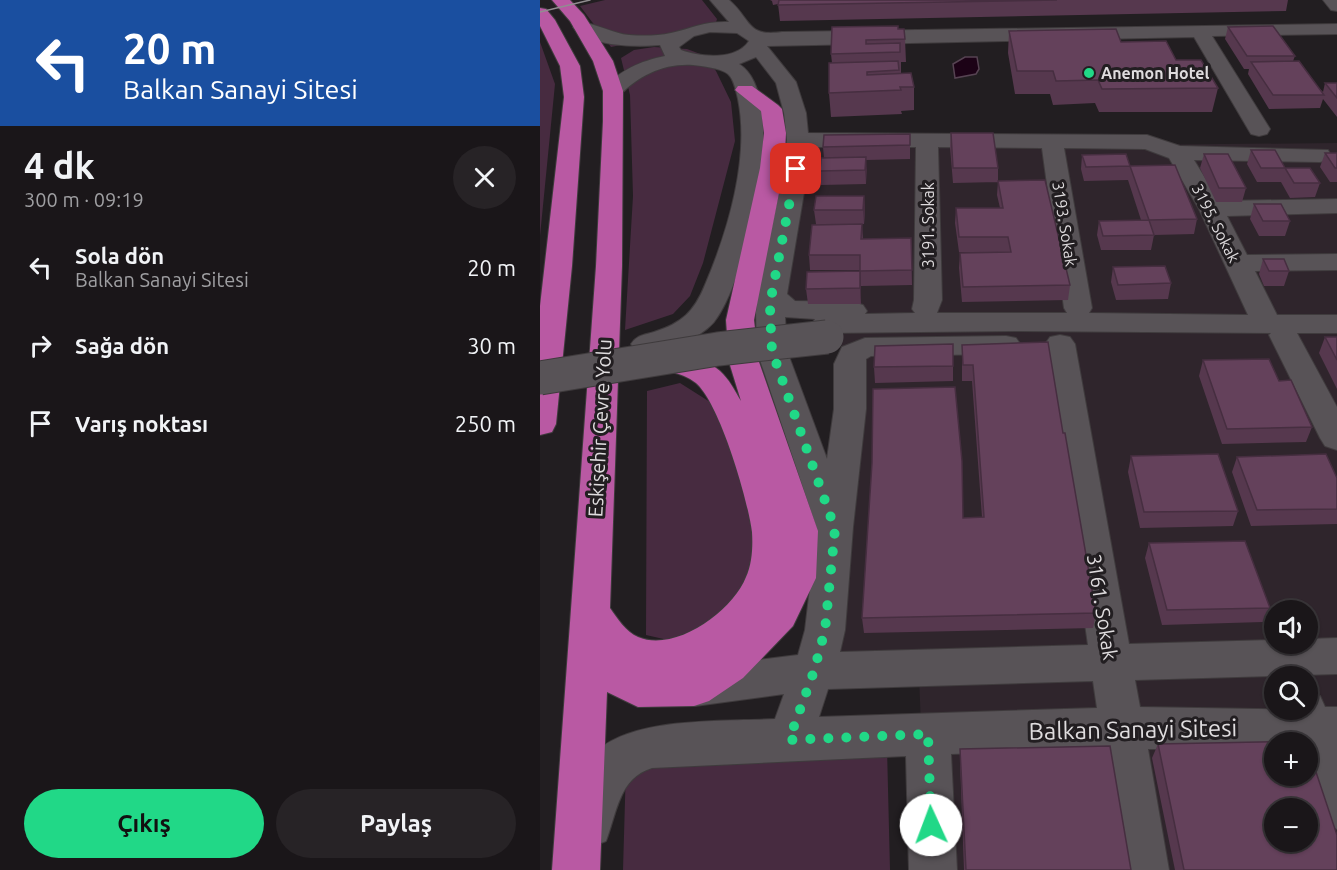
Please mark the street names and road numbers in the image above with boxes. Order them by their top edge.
street label: 3193. Sokak [1049,180,1081,268]
street label: 3195. Sokak [1189,181,1243,265]
street label: 3191. Sokak [919,182,937,268]
street label: Eskişehir Çevre Yolu [583,338,616,518]
street label: 3161. Sokak [1083,552,1122,662]
street label: Balkan Sanayi Sitesi [1028,714,1238,745]

